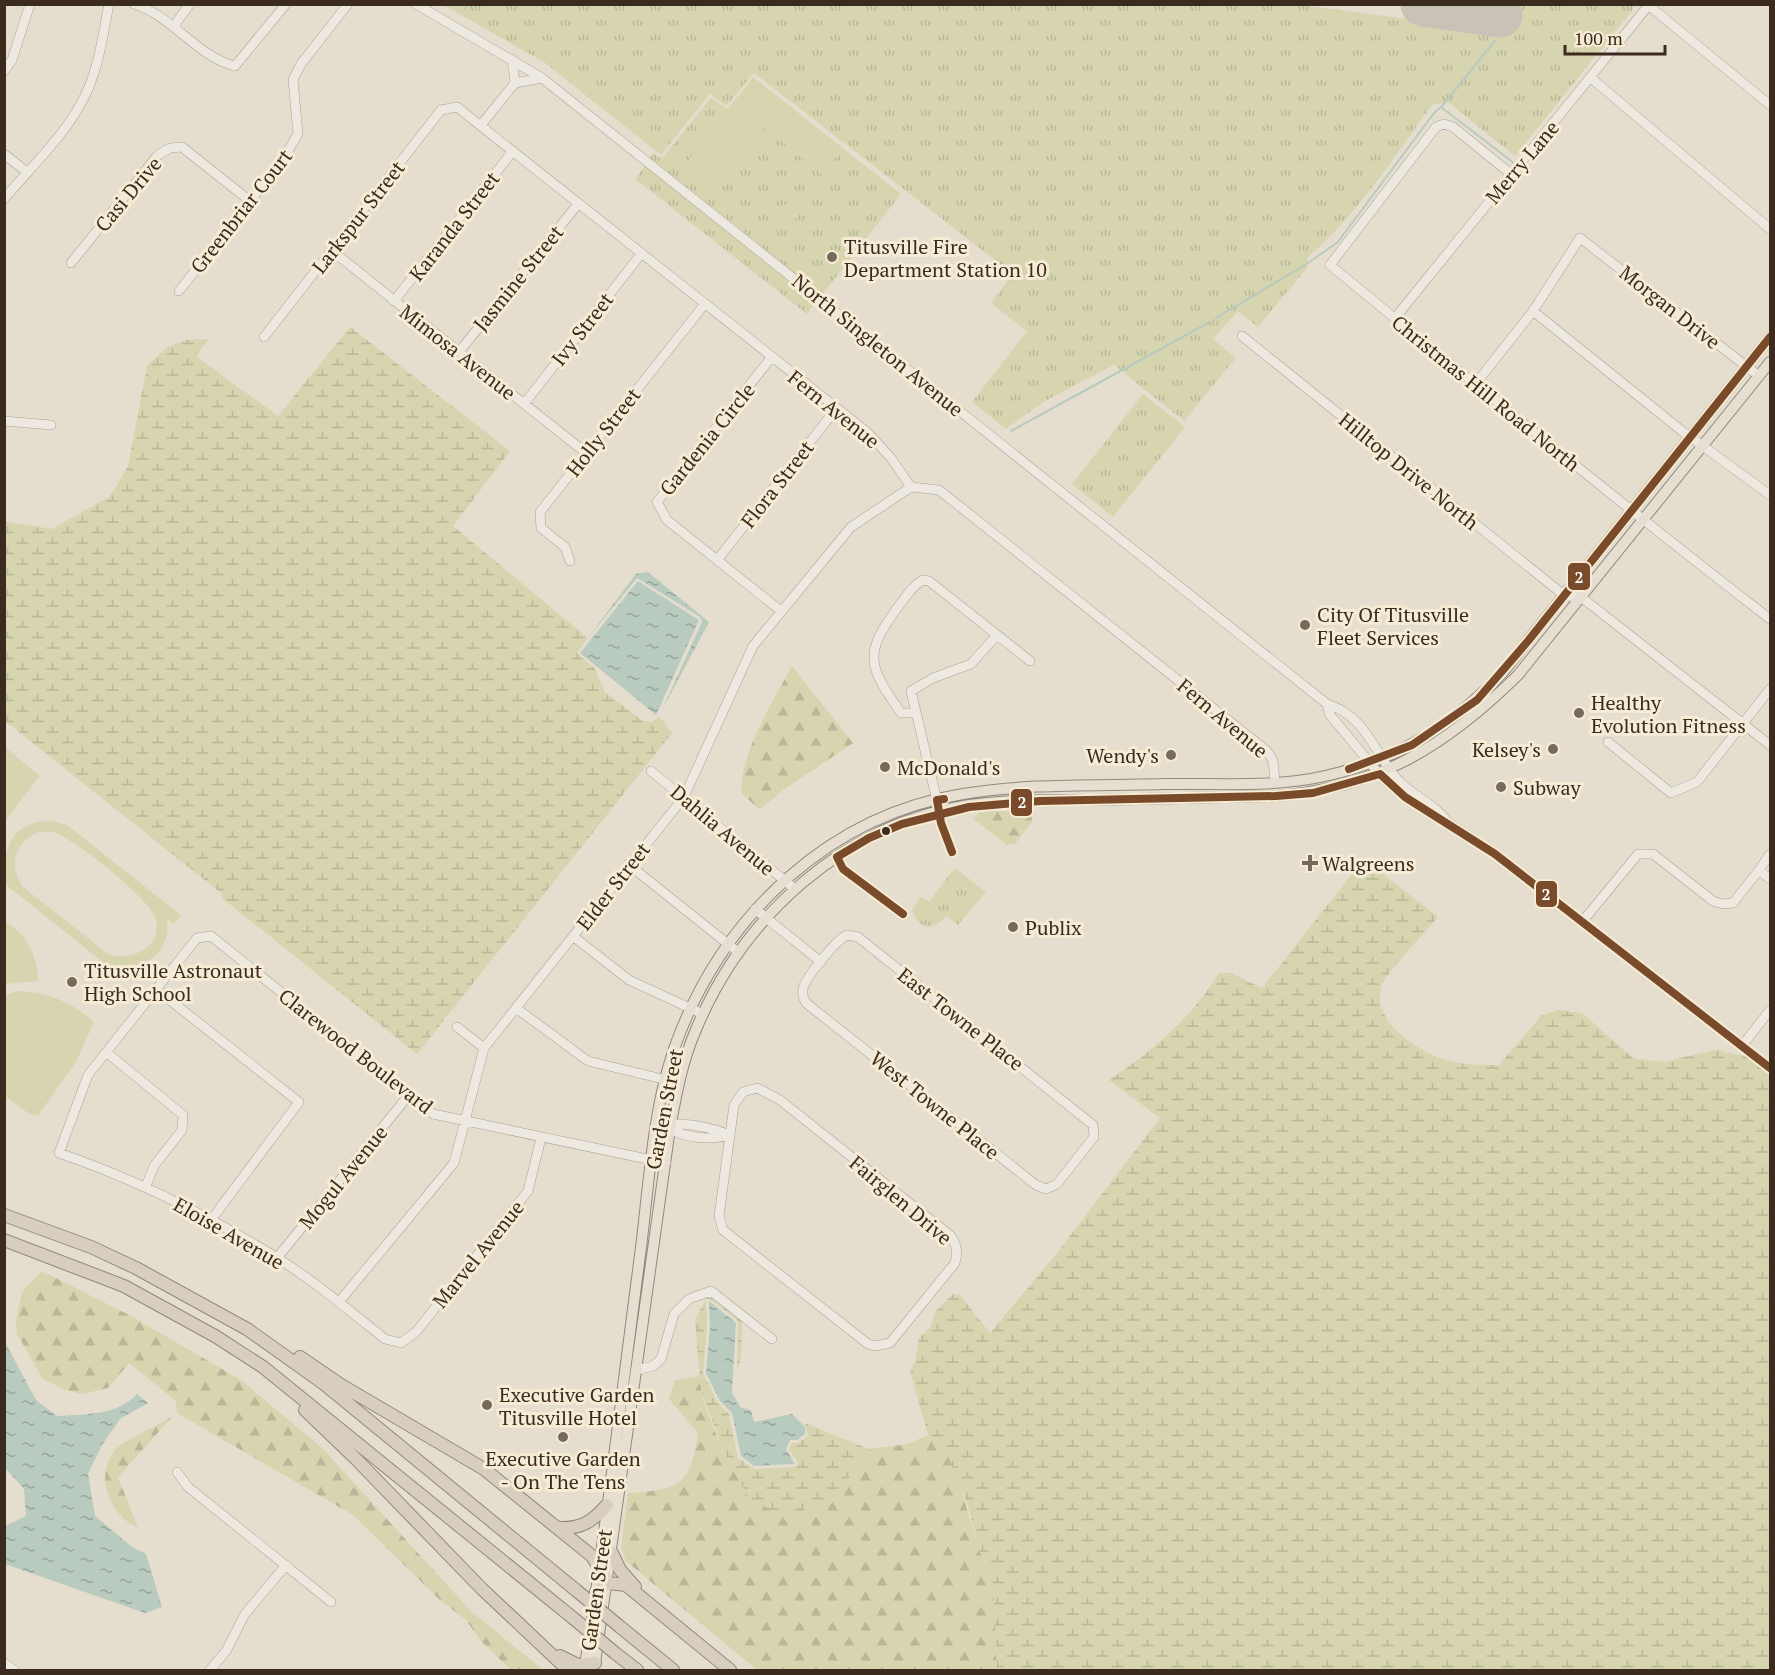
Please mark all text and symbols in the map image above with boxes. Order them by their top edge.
scale bar [1565,18,1666,56]
text: 100 m [1574,26,1623,50]
street label: Merry Lane [1479,115,1565,209]
street label: Greenbriar Court [184,143,298,279]
street label: Casi Drive [89,151,167,237]
street label: Larkspur Street [305,154,411,279]
street label: Karanda Street [403,165,506,286]
street label: Jasmine Street [467,219,569,337]
place label: Titusville Fire Department Station 10 [844,233,1047,283]
marker: Titusville Fire Department Station 10 [825,250,839,264]
street label: Morgan Drive [1614,259,1726,355]
street label: North Singleton Avenue [787,268,969,422]
street label: Ivy Street [545,286,619,371]
street label: Mimosa Avenue [394,298,522,406]
street label: Christmas Hill Road North [1386,309,1586,478]
street label: Fern Avenue [783,364,885,454]
street label: Gardenia Circle [653,377,761,501]
street label: Holly Street [560,381,647,482]
street label: Hilltop Drive North [1334,406,1485,536]
street label: Flora Street [734,434,820,533]
line badge: 2 [1567,562,1591,591]
text: 2 [1574,566,1584,588]
place label: City Of Titusville Fleet Services [1317,601,1469,651]
marker: City Of Titusville Fleet Services [1298,618,1312,632]
street label: Fern Avenue [1172,672,1274,764]
place label: Healthy Evolution Fitness [1591,689,1746,739]
marker: Healthy Evolution Fitness [1572,706,1586,720]
place label: Kelsey's [1472,736,1541,763]
place label: Wendy's [1086,742,1159,769]
marker: Kelsey's [1546,742,1560,756]
marker: Wendy's [1164,748,1178,762]
place label: McDonald's [897,754,1001,781]
marker: McDonald's [878,760,892,774]
place label: Subway [1513,774,1582,801]
street label: Dahlia Avenue [665,778,781,882]
marker: Subway [1494,780,1508,794]
line badge: 2 [1010,788,1033,817]
text: 2 [1017,791,1027,813]
unlabelled marker [880,825,892,837]
street label: Elder Street [570,836,656,936]
place label: Walgreens [1322,850,1414,877]
marker: Walgreens [1303,856,1317,870]
line badge: 2 [1535,880,1558,908]
text: 2 [1541,883,1551,905]
place label: Publix [1025,914,1082,941]
marker: Publix [1006,920,1020,934]
place label: Titusville Astronaut High School [84,957,263,1007]
street label: East Towne Place [892,961,1030,1077]
marker: Titusville Astronaut High School [65,975,79,989]
street label: Clarewood Boulevard [273,982,439,1120]
street label: West Towne Place [865,1045,1005,1165]
street label: Garden Street [639,1046,689,1172]
street label: Mogul Avenue [293,1119,393,1235]
street label: Fairglen Drive [844,1149,958,1251]
street label: Eloise Avenue [169,1190,289,1276]
street label: Marvel Avenue [426,1194,530,1314]
place label: Executive Garden Titusville Hotel [499,1381,654,1431]
marker: Executive Garden Titusville Hotel [480,1398,494,1412]
marker: Executive Garden - On The Tens [556,1430,570,1444]
place label: Executive Garden - On The Tens [485,1445,641,1495]
street label: Garden Street [574,1527,618,1653]

